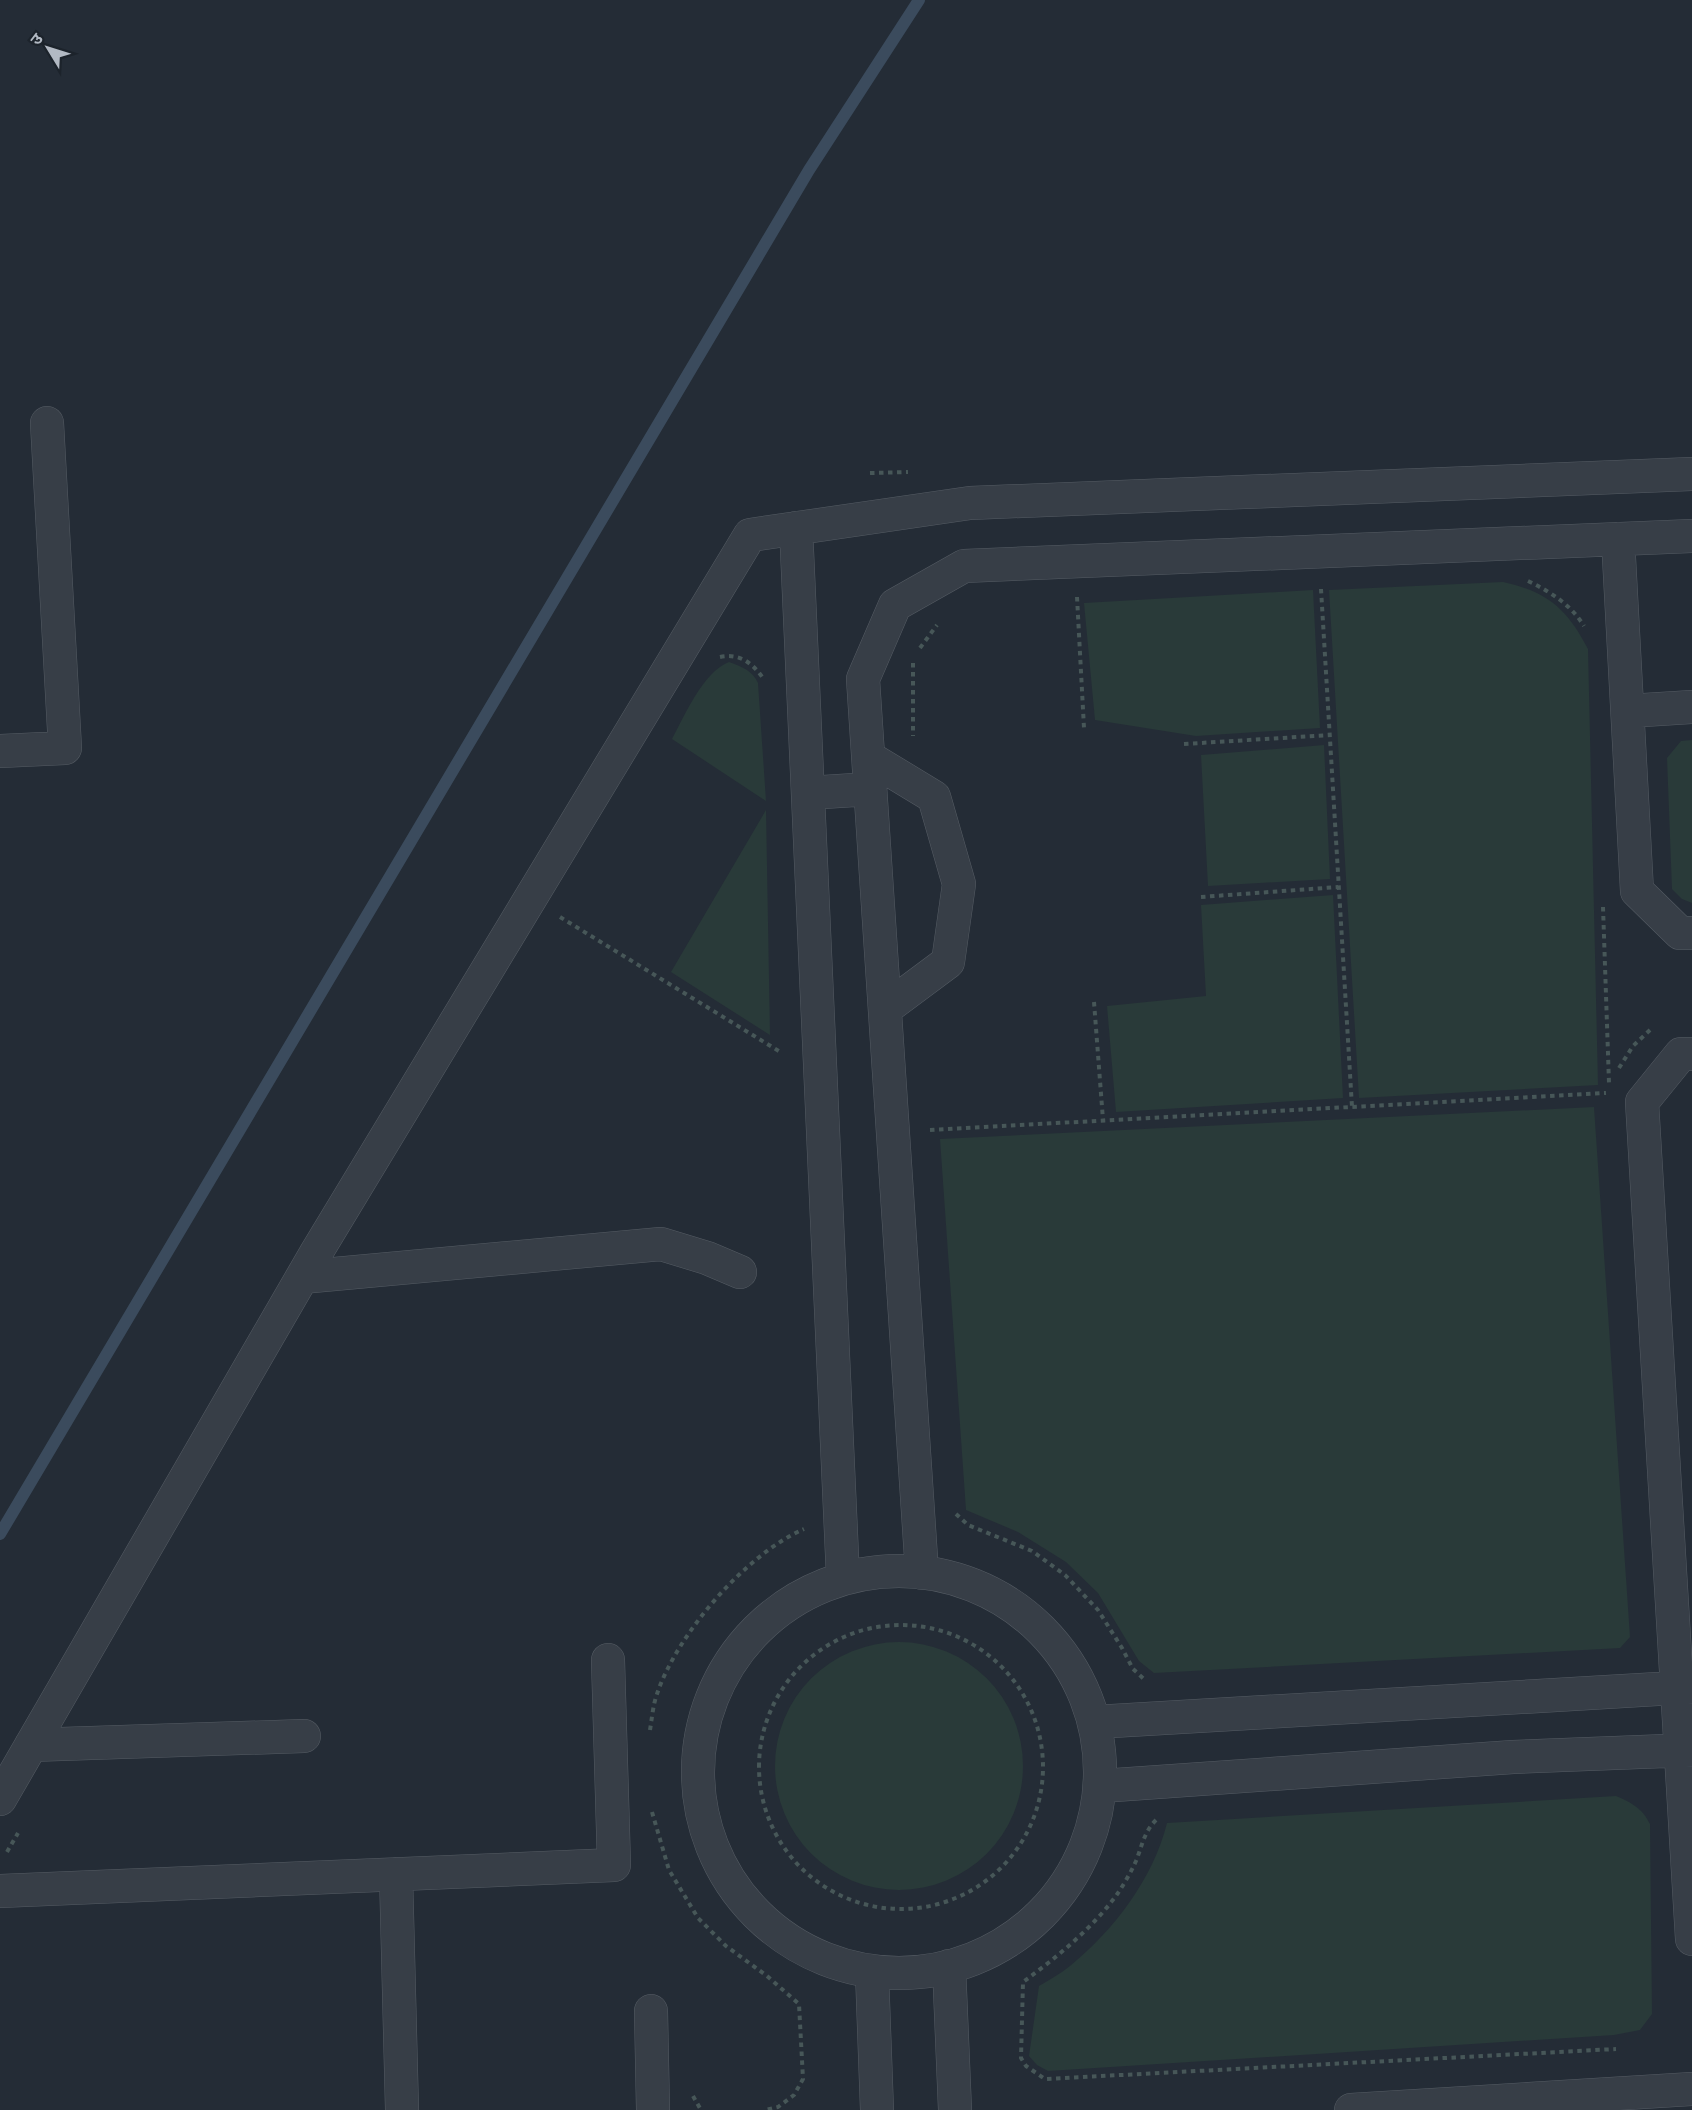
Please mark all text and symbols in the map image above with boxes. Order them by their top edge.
north arrow [18,18,78,78]
text: उ [25,28,47,48]

